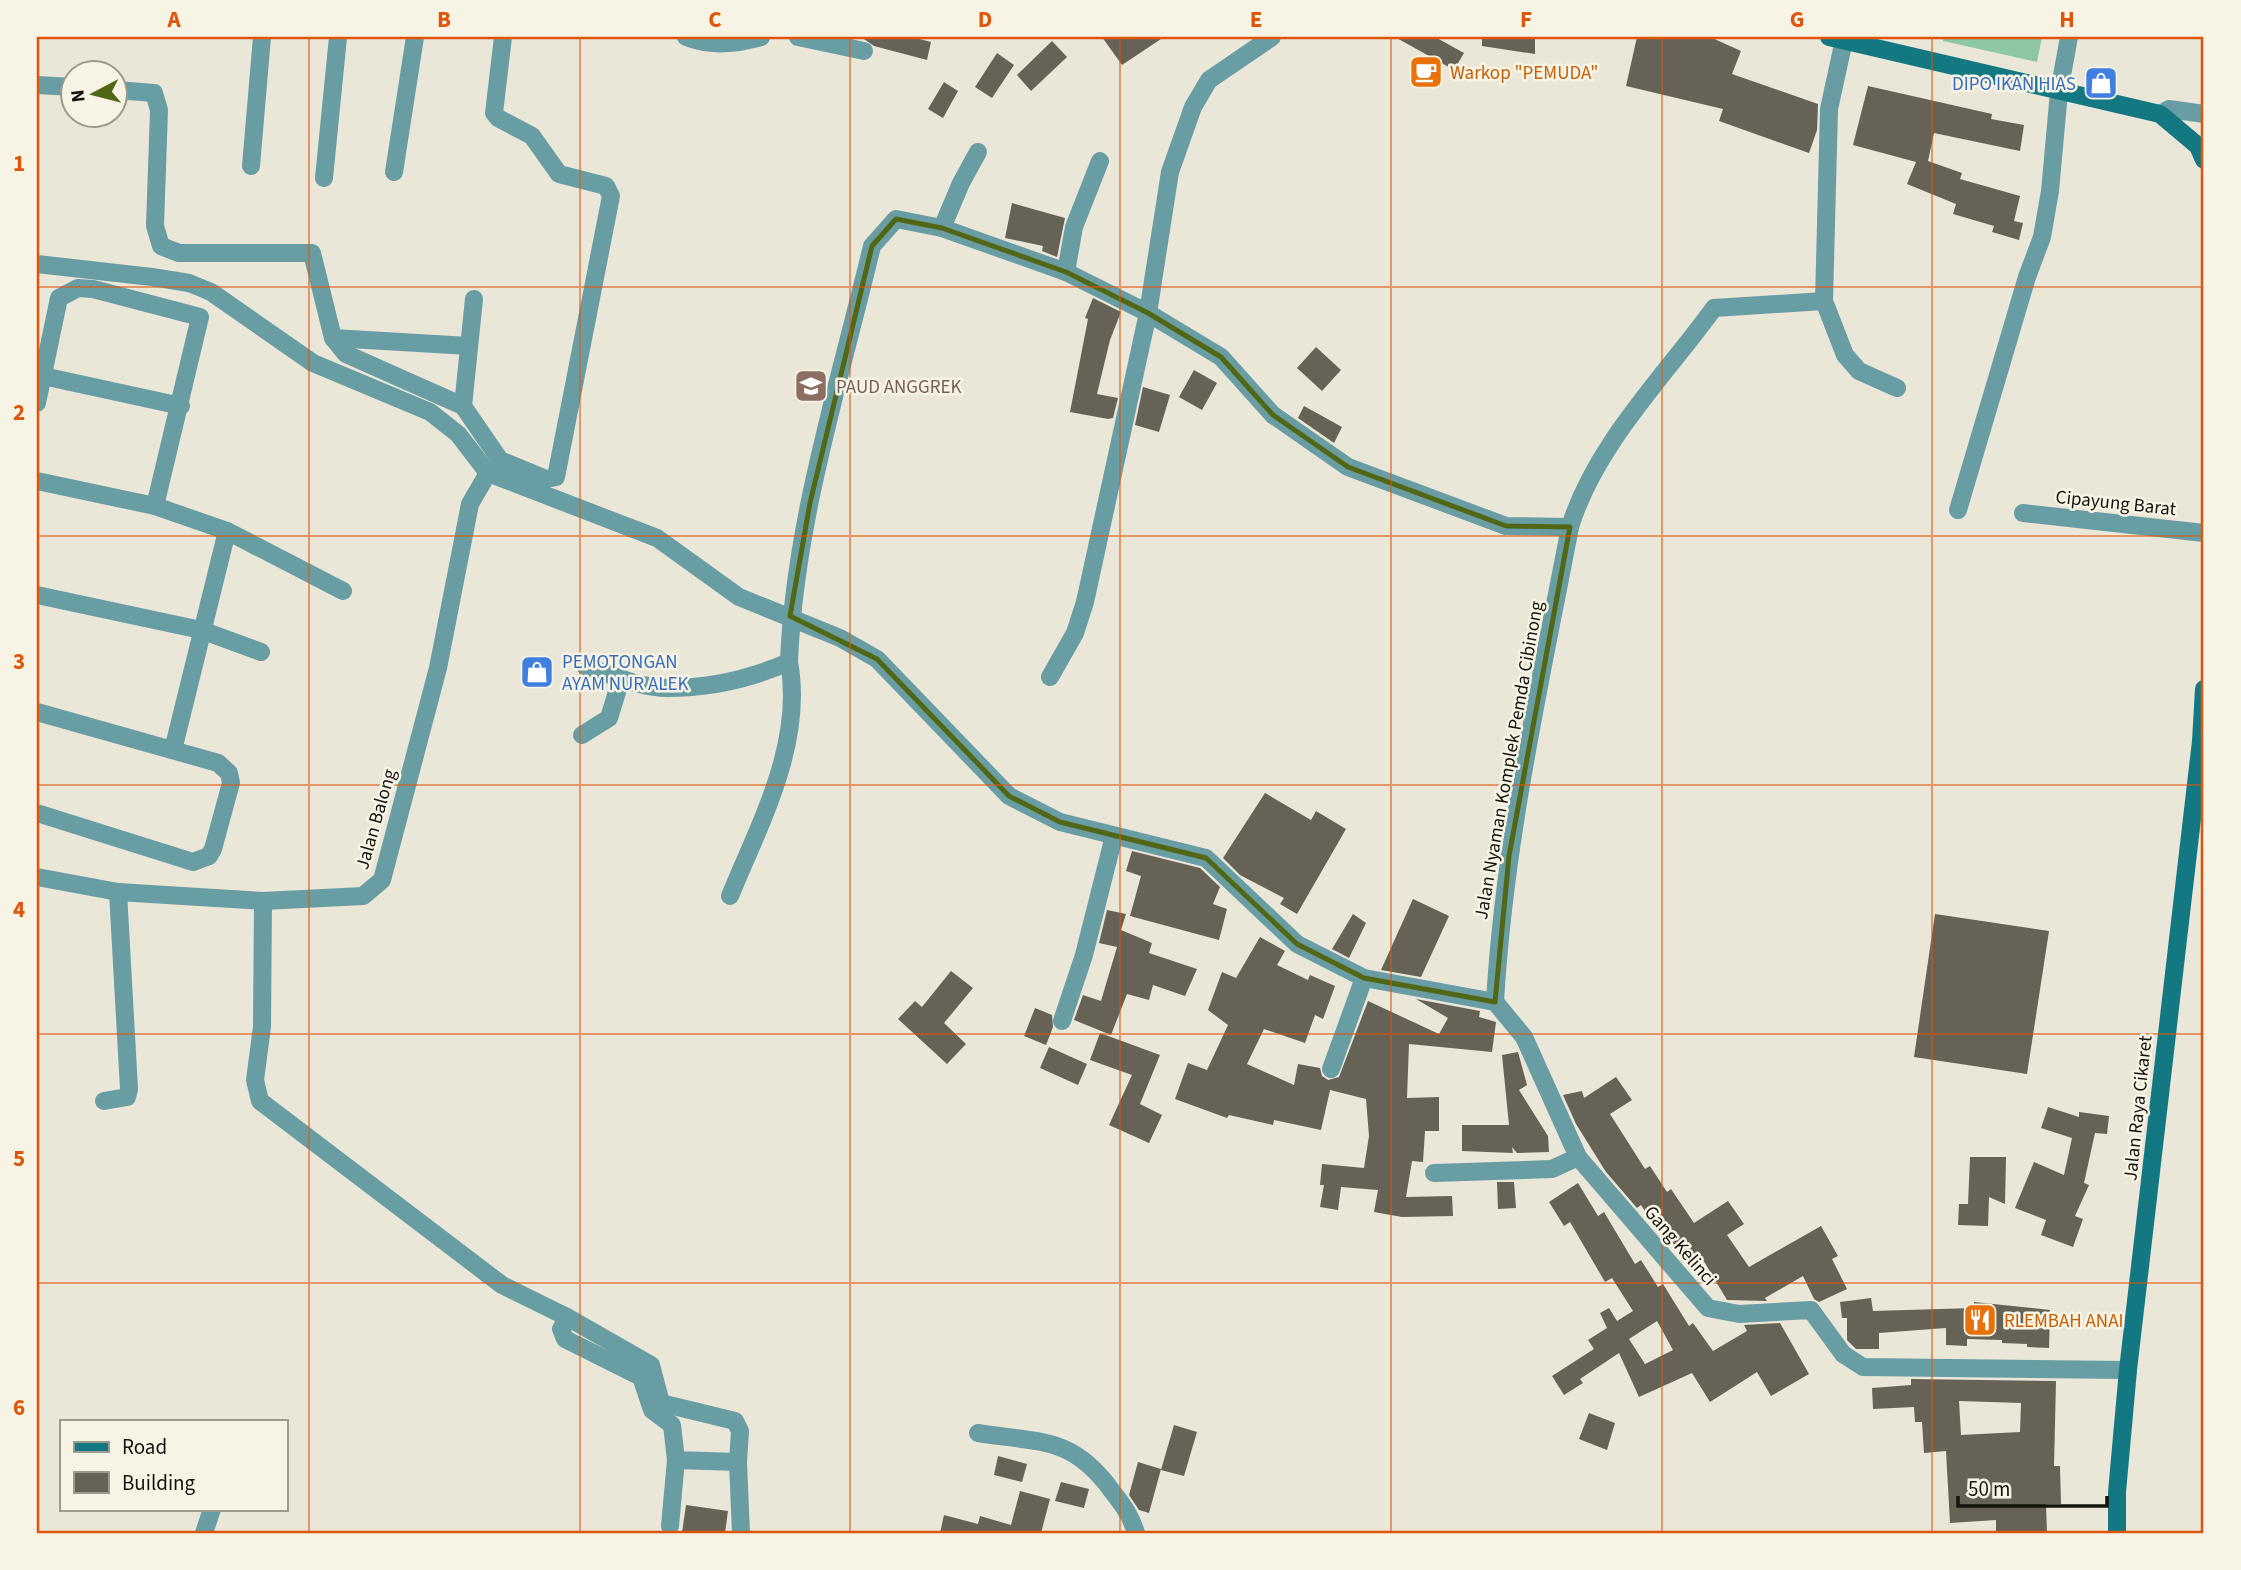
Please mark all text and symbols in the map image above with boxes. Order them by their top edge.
text: A [166,3,181,36]
text: B [437,3,451,36]
text: C [708,3,722,36]
text: D [978,3,992,36]
text: E [1250,3,1262,36]
text: F [1520,3,1532,36]
text: G [1790,3,1804,36]
text: H [2059,3,2075,36]
cafe icon: Warkop "PEMUDA" [1407,53,1445,91]
north arrow [60,60,130,130]
place label: Warkop "PEMUDA" [1450,60,1598,87]
shop icon: DIPO IKAN HIAS [2082,64,2120,102]
place label: DIPO IKAN HIAS [1952,71,2076,98]
text: N [64,88,93,104]
text: 1 [13,147,25,180]
school or university icon: PAUD ANGGREK [792,367,830,405]
place label: PAUD ANGGREK [836,374,962,401]
text: 2 [13,396,25,429]
street label: Cipayung Barat [2054,484,2178,523]
street label: Jalan Nyaman Komplek Pemda Cibinong [1468,599,1551,922]
text: 3 [13,645,25,678]
place label: PEMOTONGAN AYAM NUR ALEK [562,649,689,698]
shop icon: PEMOTONGAN AYAM NUR ALEK [518,653,556,691]
street label: Jalan Balong [349,766,404,873]
text: 4 [13,893,25,926]
street label: Jalan Raya Cikaret [2117,1034,2160,1182]
text: 5 [13,1142,25,1175]
street label: Gang Kelinci [1637,1200,1722,1292]
restaurant icon: RLEMBAH ANAI [1961,1301,1999,1339]
place label: RLEMBAH ANAI [2004,1308,2123,1335]
text: 6 [13,1391,25,1424]
legend [60,1420,287,1510]
text: Road [122,1432,167,1462]
scale bar [1958,1465,2106,1509]
text: Building [122,1468,196,1498]
text: 50 m [1968,1474,2010,1504]

